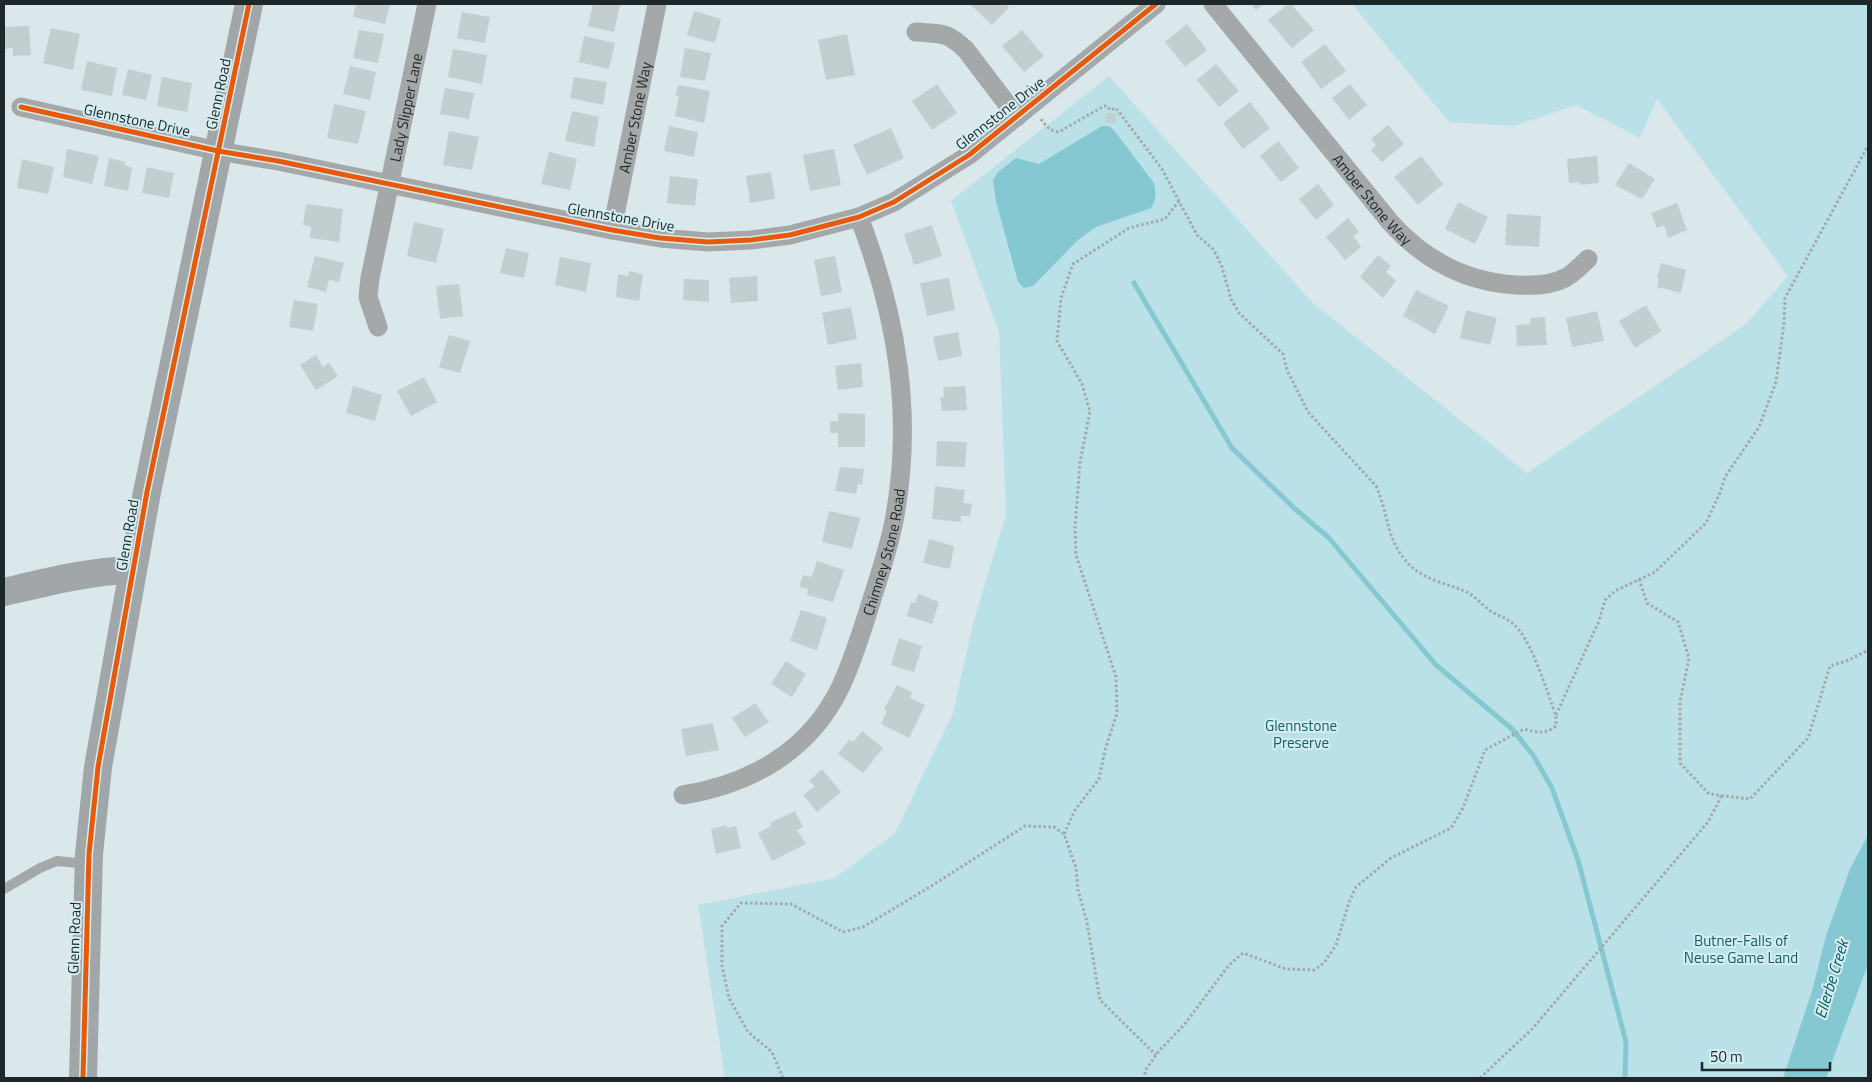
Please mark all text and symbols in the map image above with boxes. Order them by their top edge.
street label: Lady Slipper Lane [383,51,428,164]
street label: Glenn Road [199,56,237,132]
street label: Amber Stone Way [612,59,657,175]
street label: Glennstone Drive [950,71,1050,155]
street label: Glennstone Drive [82,97,192,143]
street label: Amber Stone Way [1327,148,1418,250]
street label: Glennstone Drive [566,196,676,238]
street label: Chimney Stone Road [856,487,910,618]
street label: Glenn Road [109,497,145,573]
park label: Glennstone Preserve [1265,714,1337,754]
street label: Glenn Road [61,902,87,974]
park label: Butner-Falls of Neuse Game Land [1684,929,1798,969]
water label: Ellerbe Creek [1808,935,1855,1021]
scale bar [1702,1040,1830,1072]
text: 50 m [1710,1045,1743,1068]

